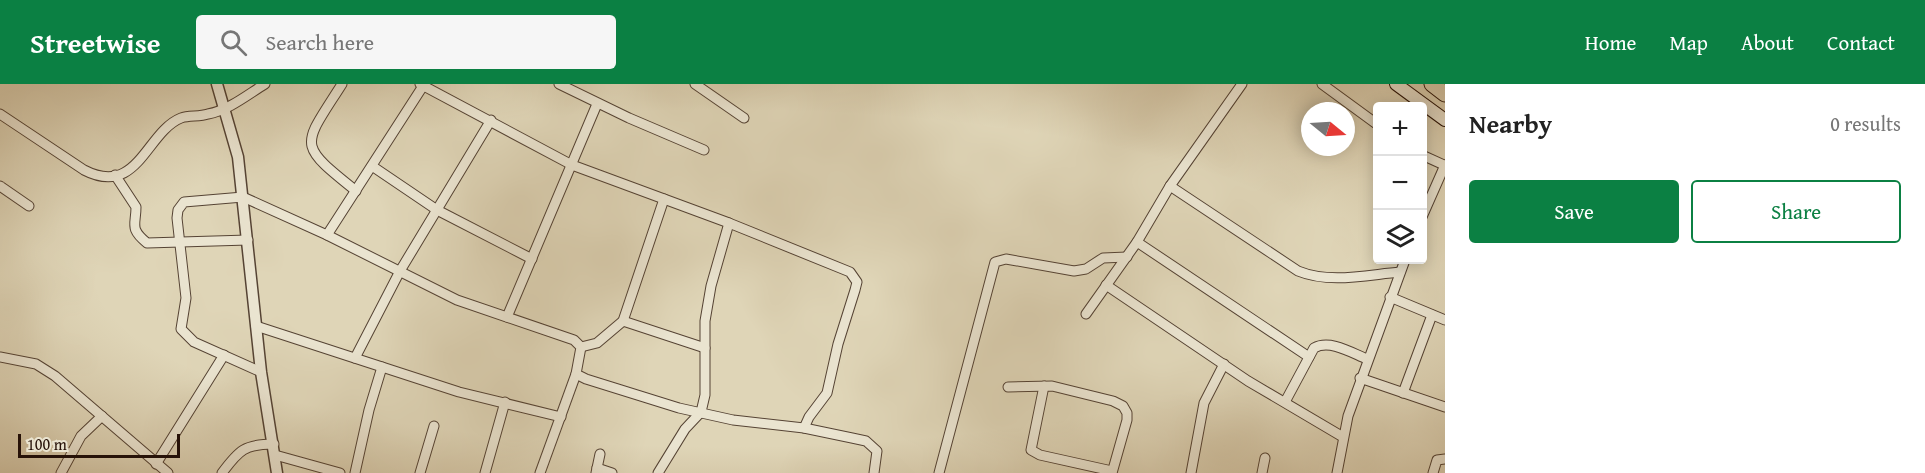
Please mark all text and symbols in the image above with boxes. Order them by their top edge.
search box [196,15,616,69]
text: Streetwise [30,22,160,63]
icon: search [217,26,250,59]
text: Search here [265,26,374,58]
text: Home [1585,27,1636,58]
text: Map [1669,27,1708,58]
text: About [1741,27,1794,58]
text: Contact [1827,27,1895,58]
north arrow [1301,102,1355,156]
map controls [1373,102,1427,264]
button: + [1373,102,1427,156]
text: Nearby [1469,104,1552,143]
text: 0 results [1830,109,1901,138]
button: − [1373,156,1427,210]
button: Save [1469,180,1679,243]
button: Share [1691,180,1901,243]
button: layers [1373,210,1427,264]
scale bar [18,431,180,458]
text: 100 m [27,432,67,456]

